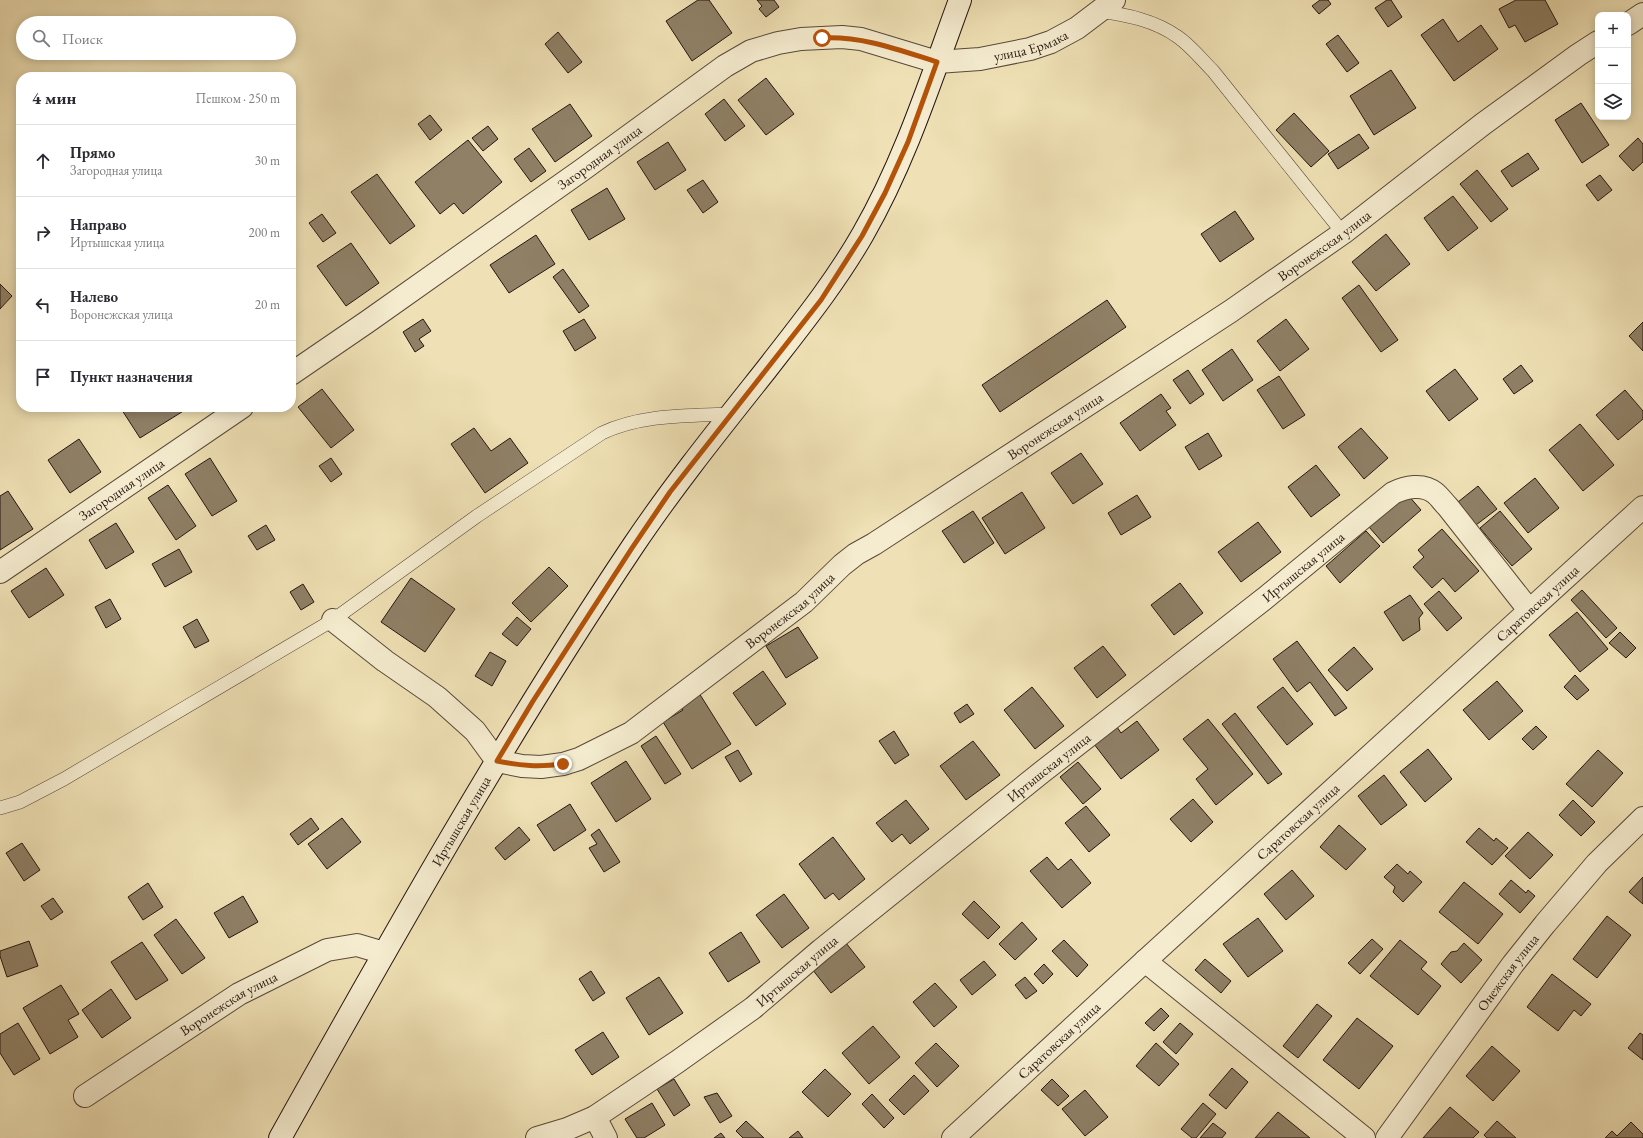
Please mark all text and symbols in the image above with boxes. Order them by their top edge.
map controls [1595,12,1631,120]
button: + [1595,12,1631,48]
search box [16,16,296,60]
street label: улица Ермака [992,25,1071,65]
icon: search [30,27,52,49]
text: Поиск [62,29,103,48]
route start [813,29,831,47]
button: − [1595,48,1631,84]
button: layers [1595,84,1631,120]
text: 4 мин [32,87,76,109]
text: Пешком · 250 m [196,90,280,107]
street label: Загородная улица [554,120,645,194]
text: Прямо [70,143,115,162]
icon: ahead [32,150,54,172]
text: 30 m [255,152,280,169]
text: Загородная улица [70,162,162,179]
street label: Воронежская улица [1274,205,1375,285]
text: Направо [70,215,127,234]
icon: right [32,222,54,244]
text: 200 m [249,224,280,241]
text: Иртышская улица [70,234,165,251]
text: Налево [70,287,118,306]
icon: left [32,294,54,316]
text: 20 m [255,296,280,313]
text: Воронежская улица [70,306,173,323]
icon: arrive [32,366,54,388]
text: Пункт назначения [70,367,193,386]
street label: Воронежская улица [1004,388,1107,464]
street label: Загородная улица [75,453,168,525]
street label: Иртышская улица [1258,527,1349,606]
street label: Саратовская улица [1492,561,1583,646]
street label: Воронежская улица [741,568,839,652]
street label: Иртышская улица [1003,728,1094,806]
route end [554,755,572,773]
street label: Иртышская улица [427,772,495,869]
street label: Саратовская улица [1253,779,1343,864]
street label: Онежская улица [1473,930,1543,1015]
street label: Иртышская улица [752,931,842,1011]
street label: Воронежская улица [176,967,281,1040]
street label: Саратовская улица [1014,998,1104,1083]

